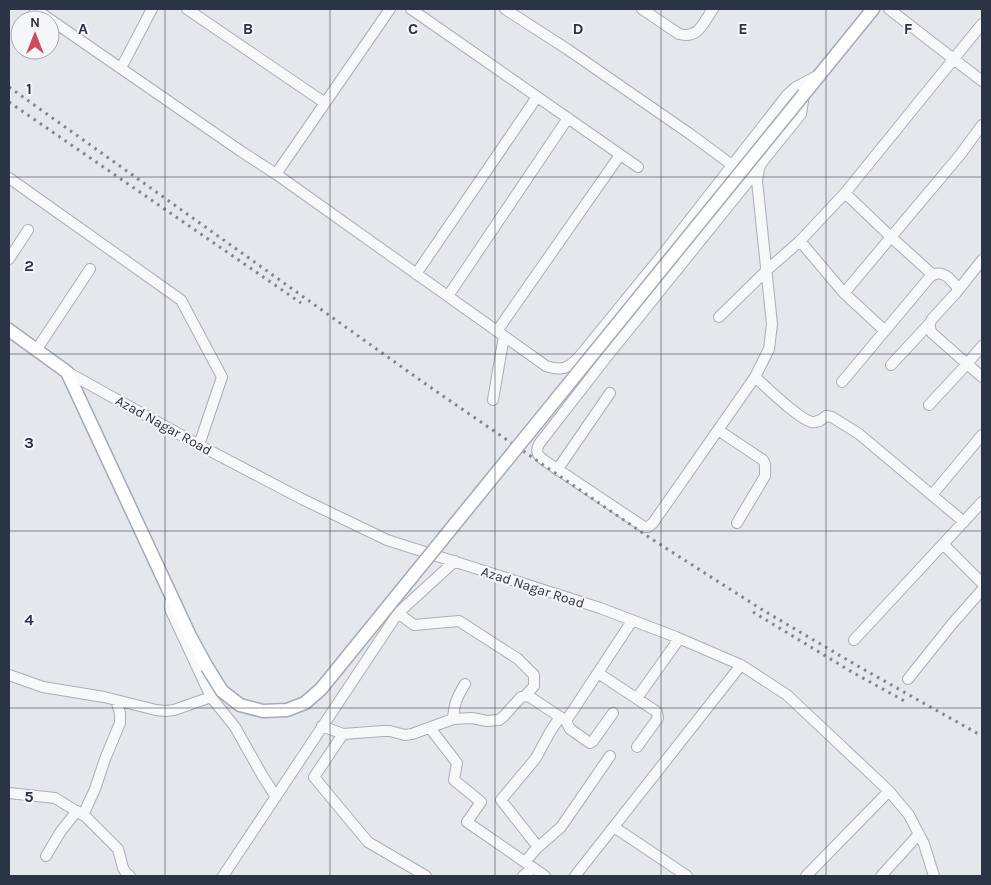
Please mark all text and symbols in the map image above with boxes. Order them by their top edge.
north arrow [10,10,60,60]
text: N [30,14,40,31]
text: A [78,19,88,38]
text: B [243,19,253,38]
text: C [408,19,418,38]
text: D [573,19,584,38]
text: E [738,19,748,38]
text: F [904,19,913,38]
text: 1 [26,79,32,98]
text: 2 [24,256,34,275]
street label: Azad Nagar Road [113,392,215,459]
text: 3 [24,433,34,452]
street label: Azad Nagar Road [479,563,587,612]
text: 4 [24,610,34,629]
text: 5 [24,787,34,806]

